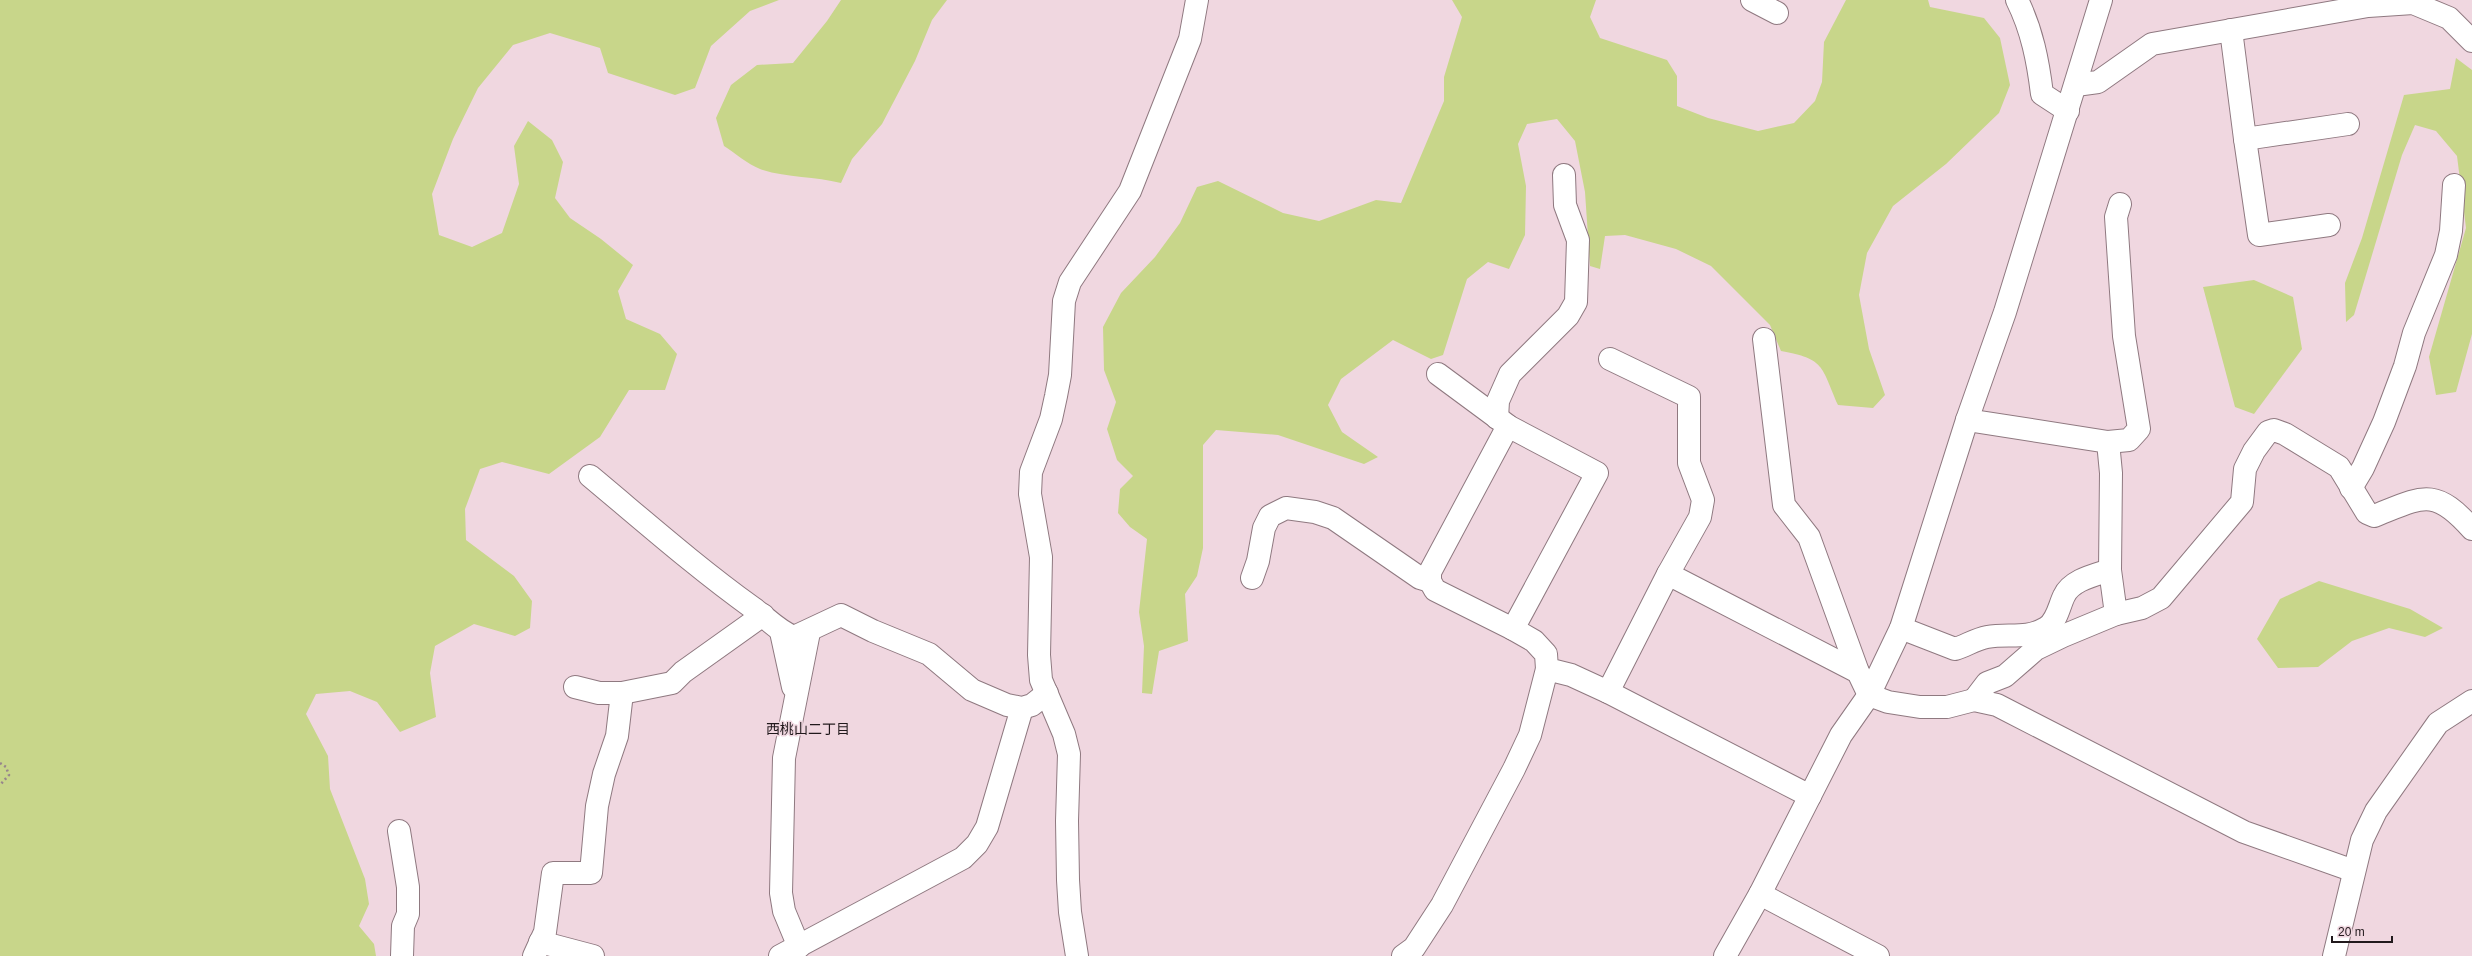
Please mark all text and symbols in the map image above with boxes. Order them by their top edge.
district label: 西桃山二丁目 [766,721,850,737]
scale bar [2332,918,2392,944]
text: 20 m [2338,925,2365,939]

